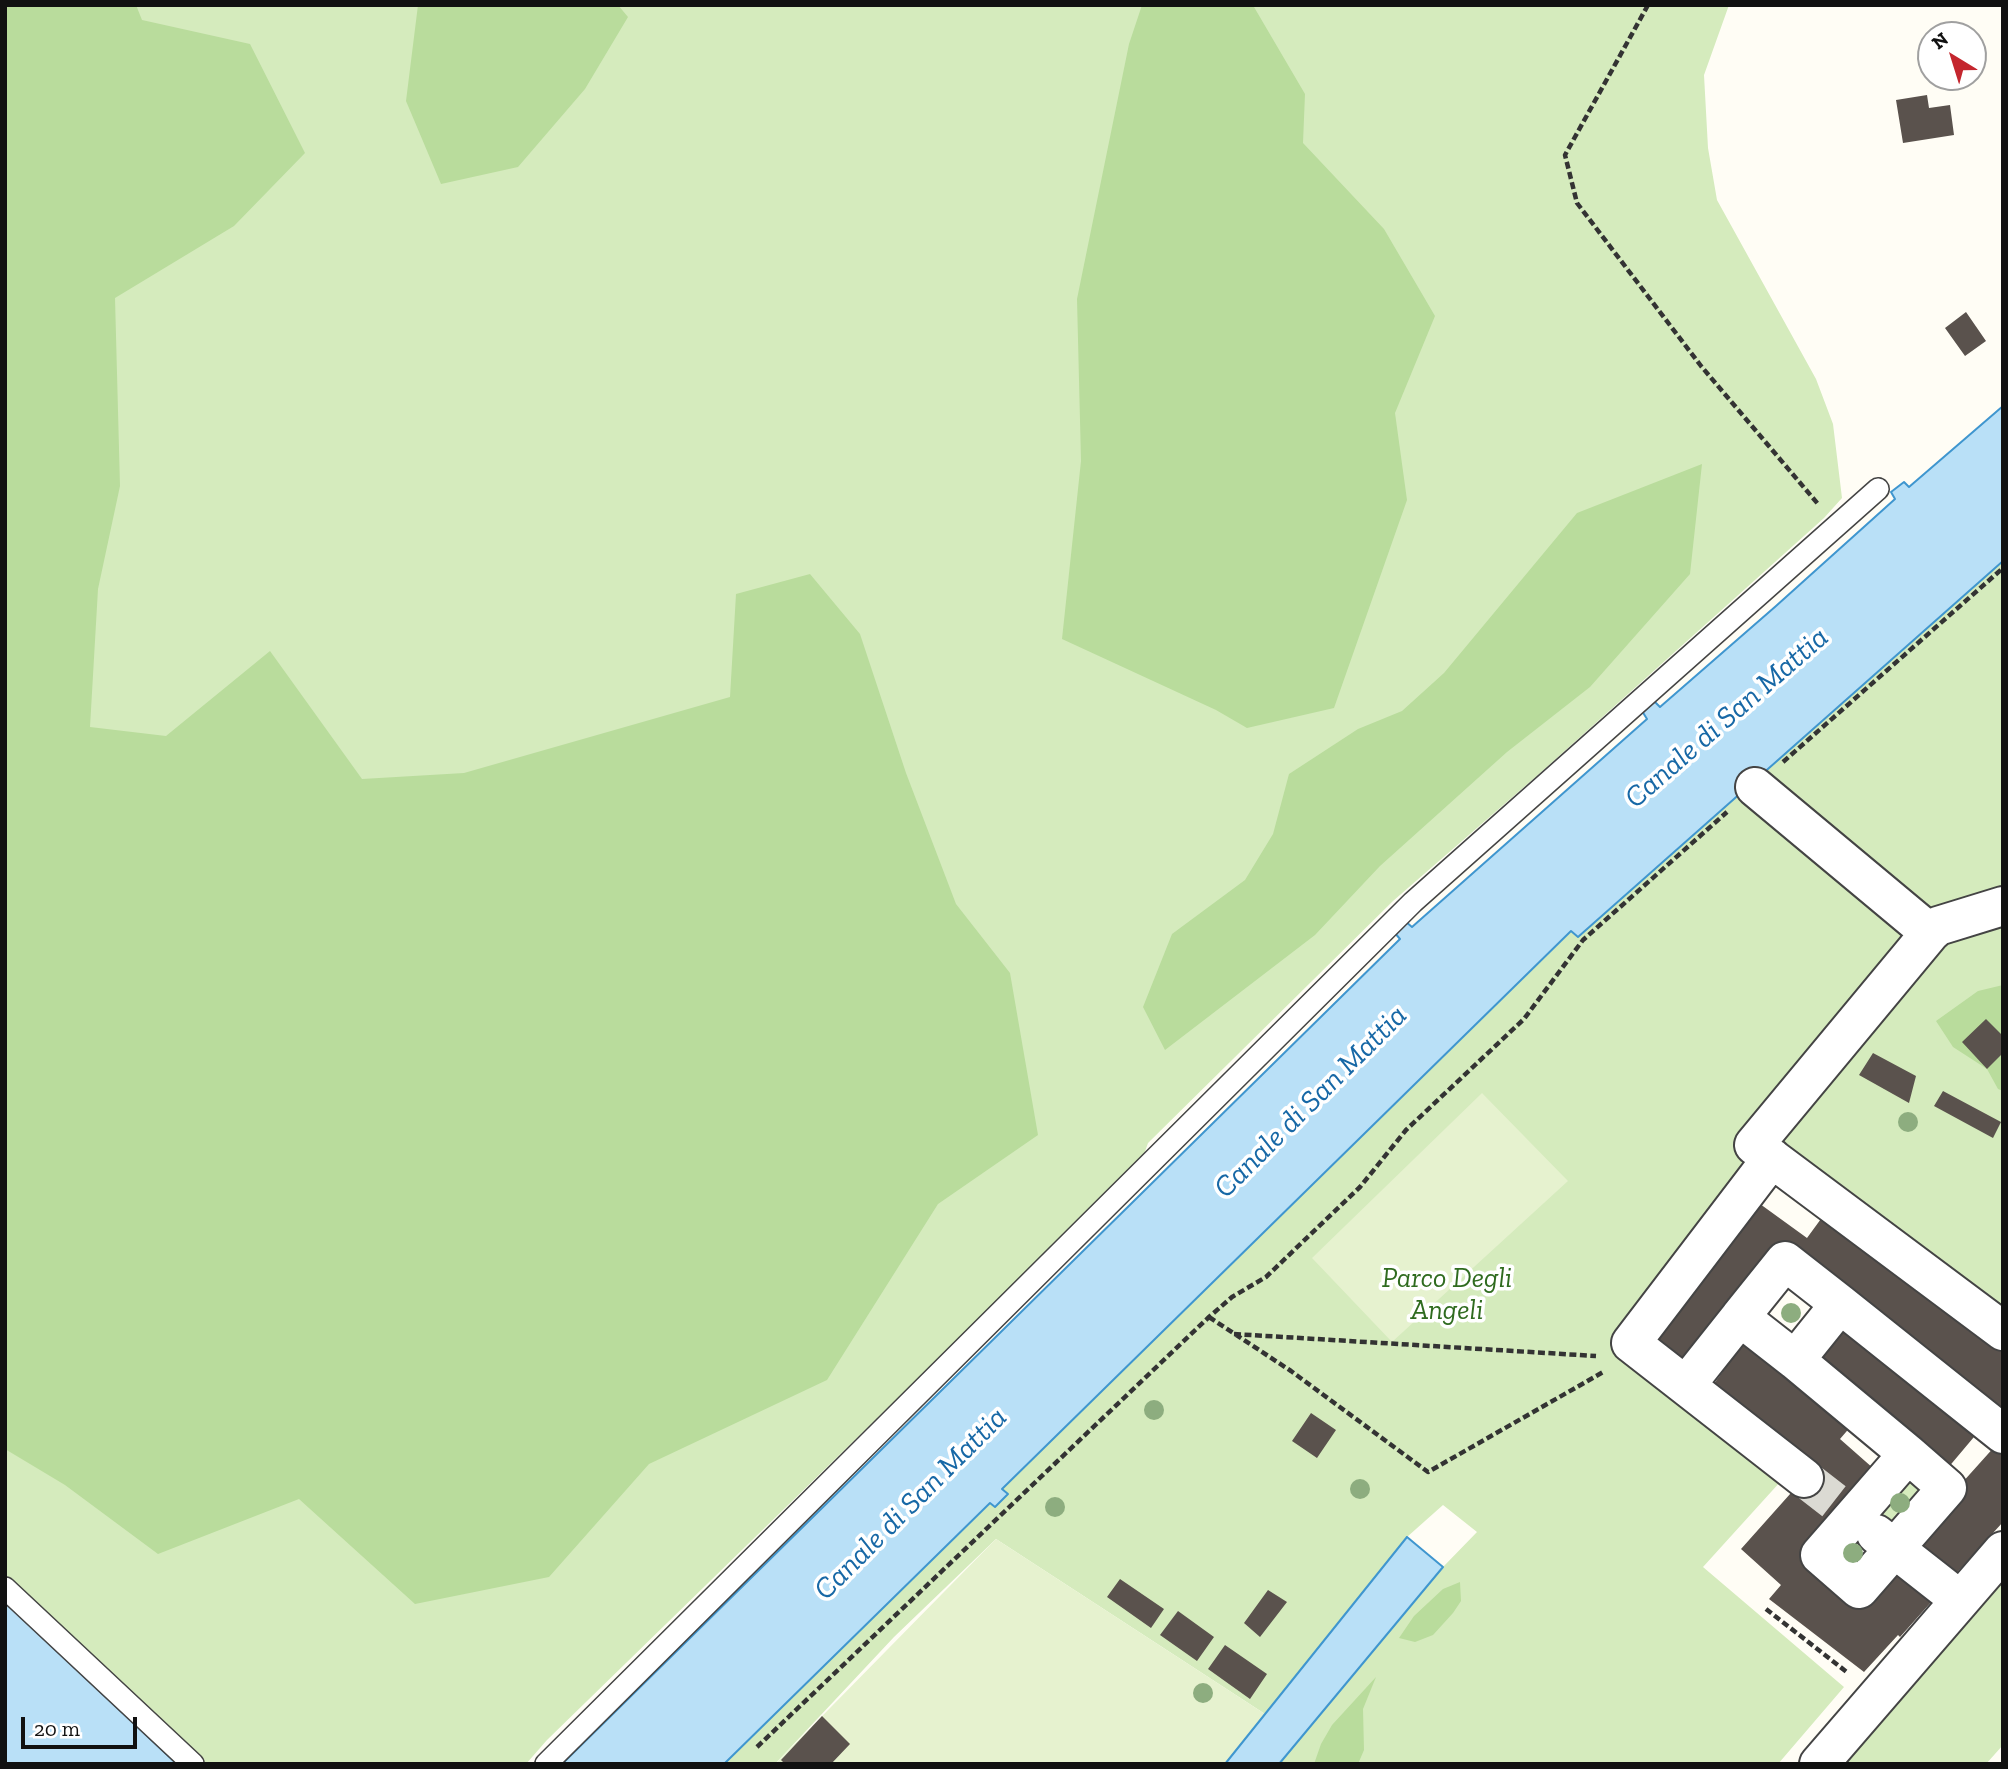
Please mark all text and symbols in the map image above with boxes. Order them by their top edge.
north arrow [1917,21,1987,91]
text: N [1927,27,1953,54]
water label: Canale di San Mattia [1618,620,1836,816]
water label: Canale di San Mattia [1207,998,1415,1206]
park label: Parco Degli Angeli [1382,1262,1512,1328]
water label: Canale di San Mattia [807,1400,1015,1608]
scale bar [24,1702,140,1746]
text: 20 m [34,1716,80,1741]

